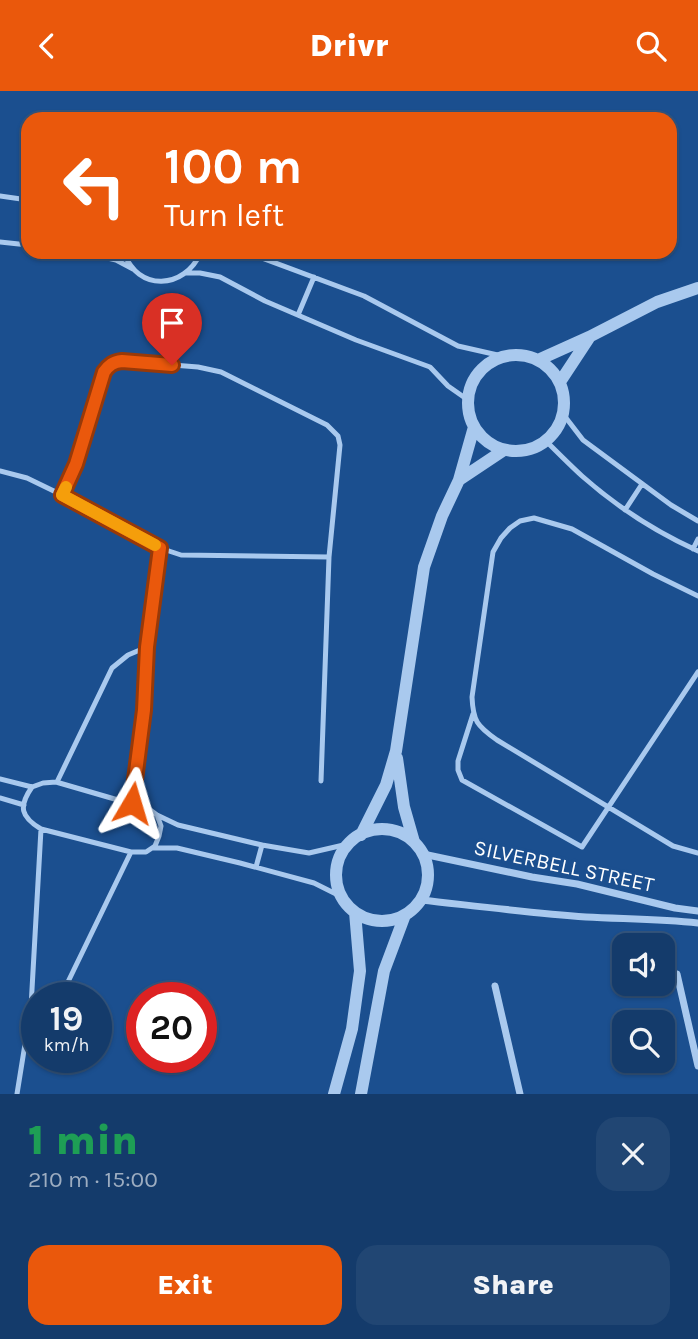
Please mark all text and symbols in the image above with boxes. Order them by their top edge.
icon: back [28,27,66,65]
text: Drivr [310,27,388,64]
icon: search [632,27,670,65]
text: 100 m [164,138,302,195]
icon: left [49,140,140,231]
text: Turn left [164,197,284,234]
pin [142,293,202,365]
icon: arrive [153,304,191,342]
position arrow [95,766,169,840]
street label: SILVERBELL STREET [472,835,657,897]
map controls [612,933,675,1073]
button: sound [612,933,675,996]
speed limit sign: 20 [126,982,217,1073]
text: 19 [50,998,83,1039]
button: search [612,1010,675,1073]
text: km/h [44,1034,89,1056]
text: 1 min [28,1115,138,1165]
button: close [596,1117,670,1191]
text: 210 m · 15:00 [28,1166,158,1193]
button: Exit [28,1245,342,1325]
button: Share [356,1245,670,1325]

